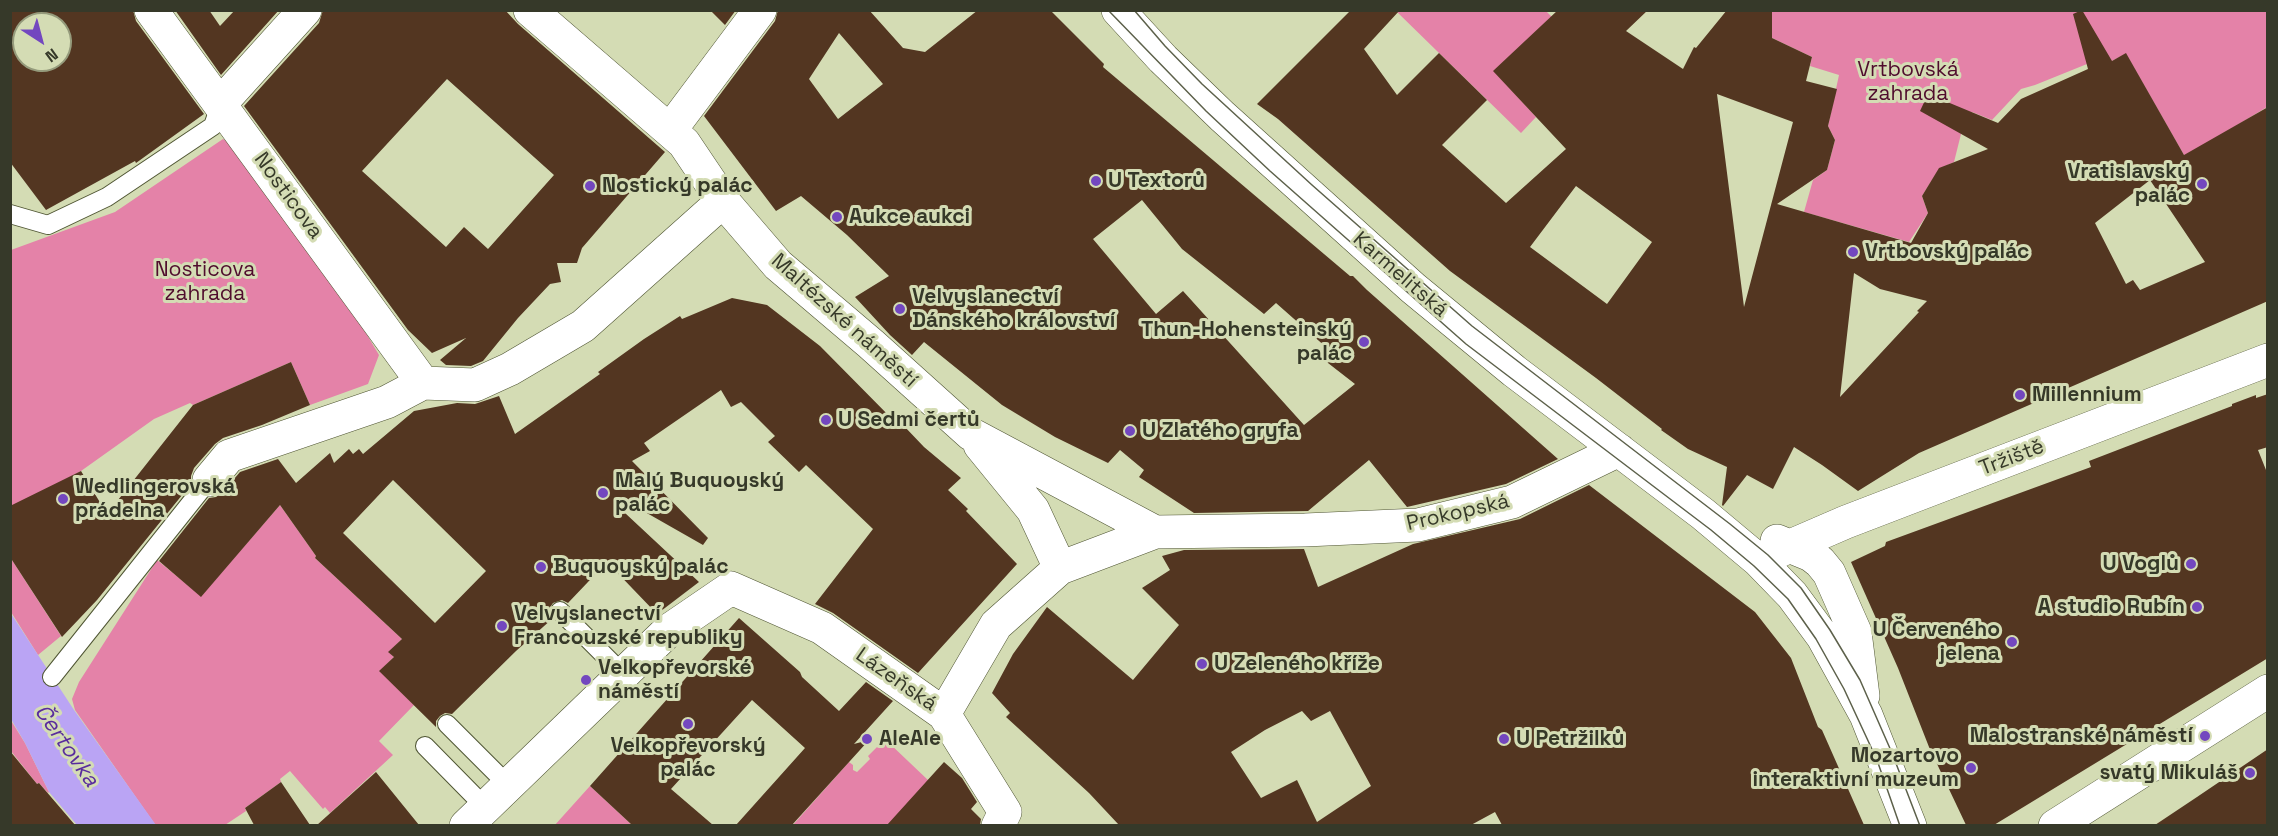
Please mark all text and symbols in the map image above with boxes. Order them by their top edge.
north arrow [12,12,72,72]
text: N [41,44,62,67]
park label: Vrtbovská zahrada [1857,57,1959,107]
street label: Nosticova [248,148,328,244]
place label: Vratislavský palác [2067,159,2190,209]
place label: U Textorů [1108,168,1205,194]
place label: Nostický palác [602,173,753,199]
marker: U Textorů [1089,174,1103,188]
marker: Vratislavský palác [2195,177,2209,191]
marker: Nostický palác [583,179,597,193]
place label: Aukce aukci [849,204,970,230]
marker: Aukce aukci [830,210,844,224]
street label: Karmelitská [1347,227,1453,323]
place label: Vrtbovský palác [1865,239,2029,265]
marker: Vrtbovský palác [1846,245,1860,259]
street label: Maltézské náměstí [766,249,922,393]
park label: Nosticova zahrada [155,257,255,307]
place label: Velvyslanectví Dánského království [912,284,1115,334]
marker: Velvyslanectví Dánského království [893,302,907,316]
place label: Thun-Hohensteinský palác [1141,317,1352,367]
marker: Thun-Hohensteinský palác [1357,335,1371,349]
place label: Millennium [2032,382,2142,408]
marker: Millennium [2013,388,2027,402]
place label: U Sedmi čertů [838,407,980,433]
marker: U Sedmi čertů [819,413,833,427]
place label: U Zlatého gryfa [1142,418,1299,444]
marker: U Zlatého gryfa [1123,424,1137,438]
street label: Tržiště [1976,434,2048,482]
place label: Malý Buquoyský palác [615,468,784,518]
place label: Wedlingerovská prádelna [75,474,235,524]
marker: Malý Buquoyský palác [596,486,610,500]
street label: Prokopská [1404,489,1512,537]
marker: Wedlingerovská prádelna [56,492,70,506]
place label: U Voglů [2102,551,2179,577]
place label: Buquoyský palác [553,554,728,580]
marker: U Voglů [2184,557,2198,571]
marker: Buquoyský palác [534,560,548,574]
place label: A studio Rubín [2038,594,2185,620]
marker: A studio Rubín [2190,600,2204,614]
place label: Velvyslanectví Francouzské republiky [514,601,743,651]
place label: U Červeného jelena [1872,617,2000,667]
marker: Velvyslanectví Francouzské republiky [495,619,509,633]
marker: U Červeného jelena [2005,635,2019,649]
street label: Lázeňská [850,643,942,717]
place label: U Zeleného kříže [1214,651,1380,677]
place label: Velkopřevorské náměstí [598,655,752,705]
marker: U Zeleného kříže [1195,657,1209,671]
marker: Velkopřevorské náměstí [579,673,593,687]
water label: Čertovka [28,700,104,792]
marker: Velkopřevorský palác [681,717,695,731]
place label: Malostranské náměstí [1970,723,2193,749]
place label: AleAle [879,726,941,752]
place label: U Petržilků [1516,726,1624,752]
marker: Malostranské náměstí [2198,729,2212,743]
marker: AleAle [860,732,874,746]
marker: U Petržilků [1497,732,1511,746]
place label: Velkopřevorský palác [610,733,766,783]
place label: Mozartovo interaktivní muzeum [1752,743,1959,793]
place label: svatý Mikuláš [2099,760,2238,786]
marker: Mozartovo interaktivní muzeum [1964,761,1978,775]
marker: svatý Mikuláš [2243,766,2257,780]

